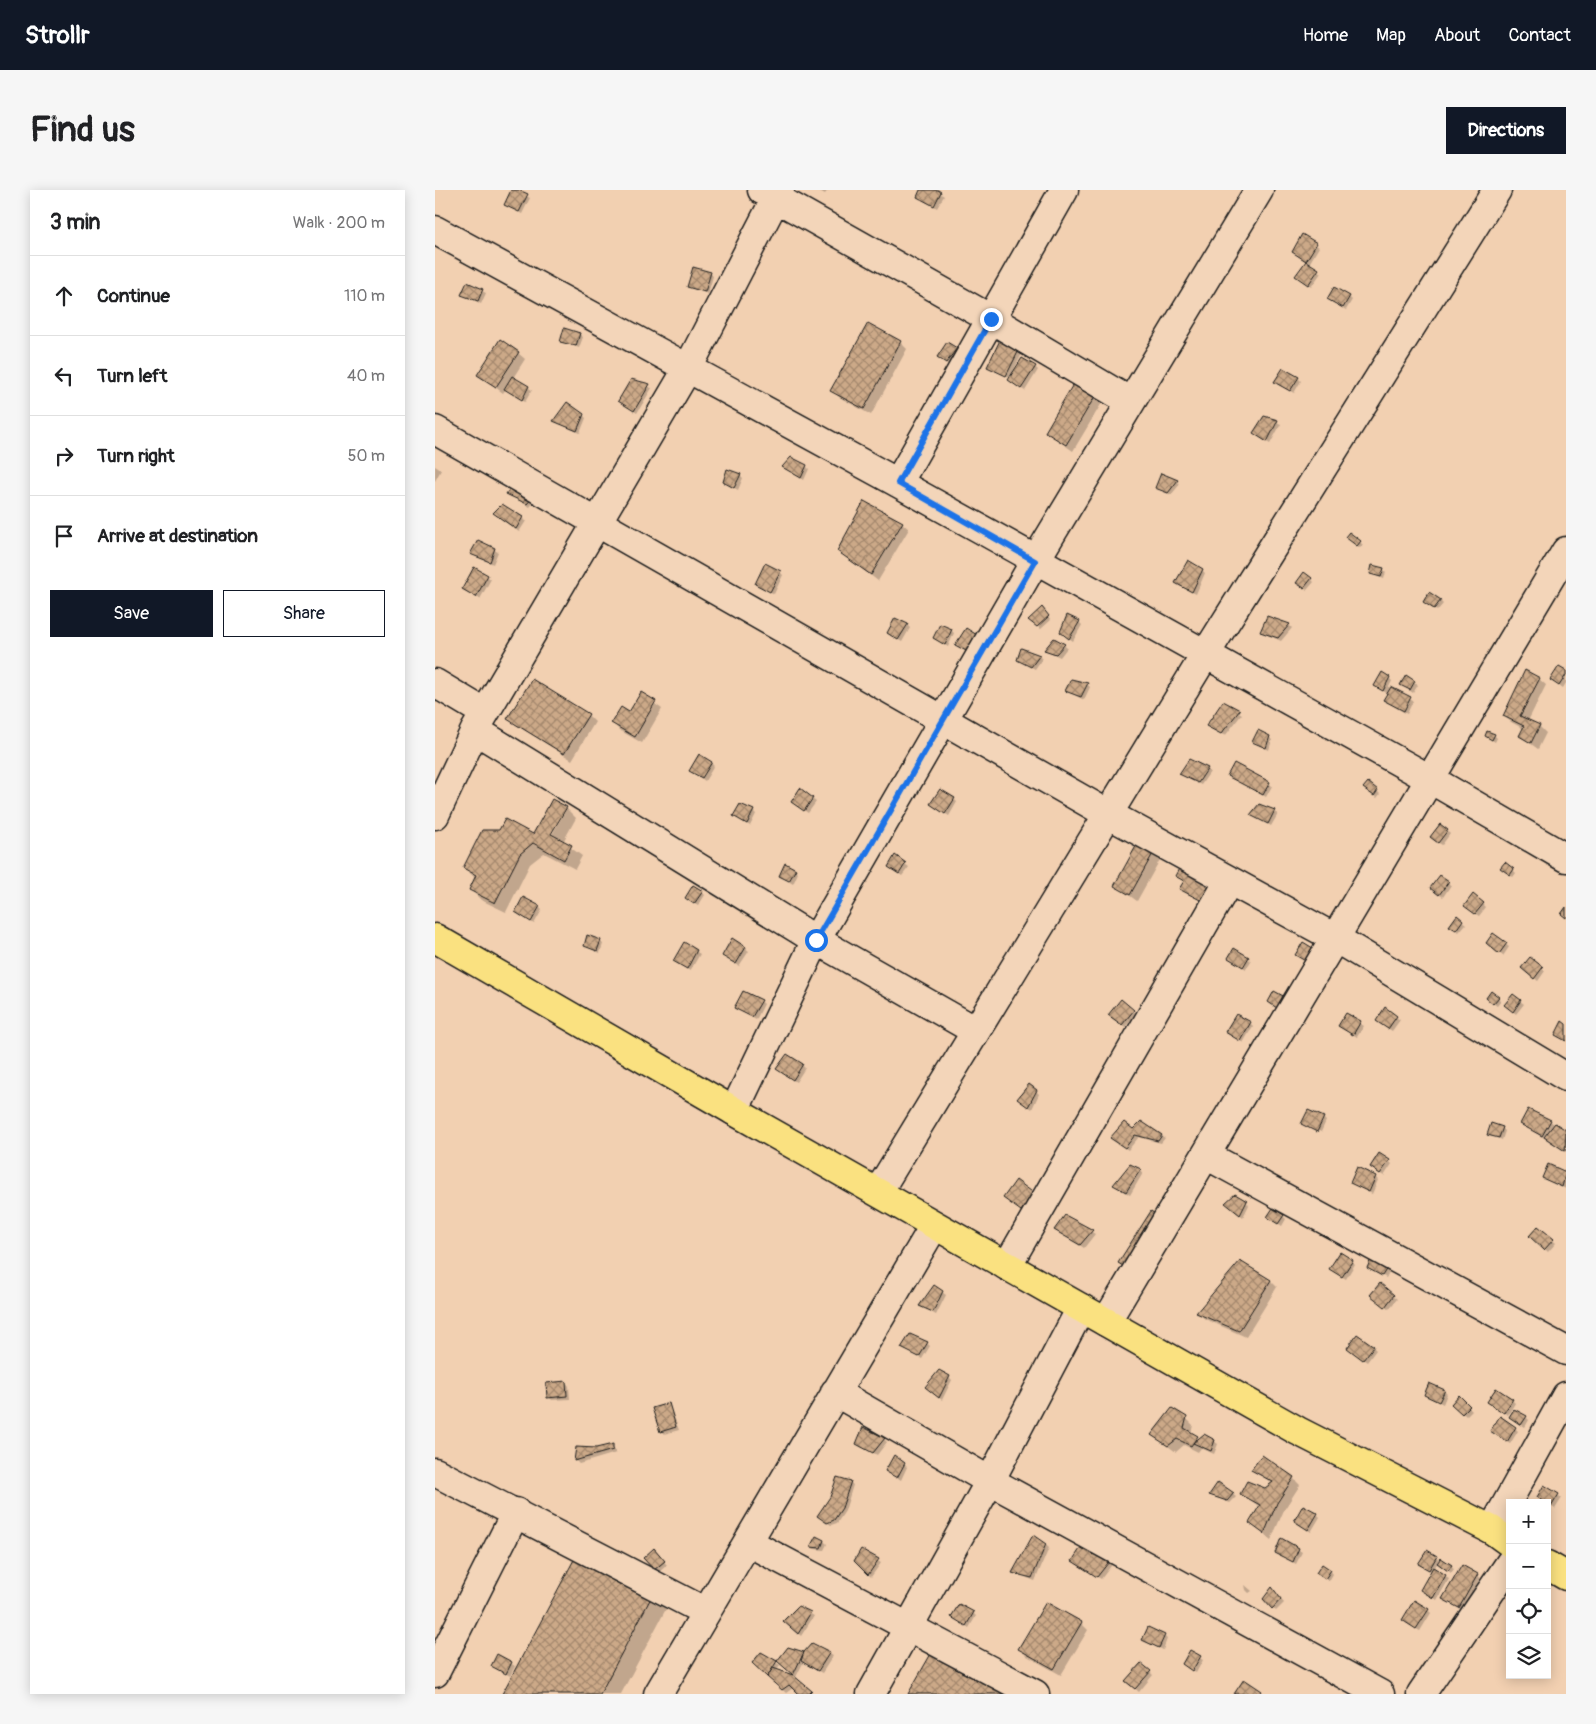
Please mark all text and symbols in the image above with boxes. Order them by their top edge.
text: Strollr [25,21,90,50]
text: Home [1303,24,1348,47]
text: Map [1376,24,1406,47]
text: About [1434,24,1480,47]
text: Contact [1508,24,1571,47]
button: Directions [1446,107,1566,154]
text: Find us [30,108,135,152]
text: 3 min [50,209,100,236]
text: Walk · 200 m [293,213,385,233]
icon: ahead [50,282,78,310]
text: Continue [97,284,170,308]
text: 110 m [344,286,385,306]
route end [980,308,1003,331]
icon: left [50,362,78,390]
text: Turn left [97,364,167,388]
text: 40 m [347,366,385,386]
icon: right [50,442,78,470]
text: Turn right [97,444,175,468]
text: 50 m [348,446,385,466]
icon: arrive [50,522,78,550]
text: Arrive at destination [97,524,258,548]
button: Save [50,590,213,637]
button: Share [223,590,385,637]
route start [805,929,828,952]
map controls [1506,1499,1551,1679]
button: + [1506,1499,1551,1544]
button: − [1506,1544,1551,1589]
button: locate [1506,1589,1551,1634]
button: layers [1506,1634,1551,1679]

